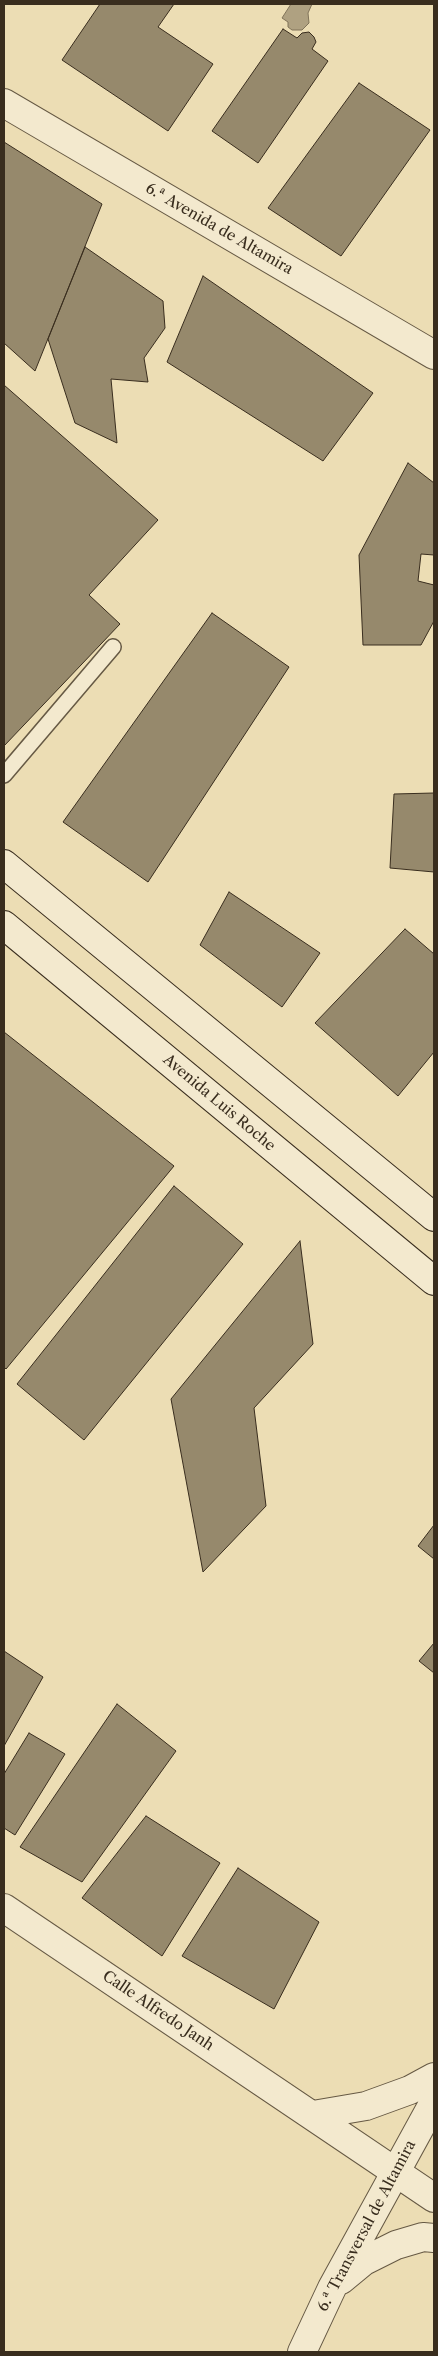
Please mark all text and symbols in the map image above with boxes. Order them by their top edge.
street label: 6.ª Avenida de Altamira [142,179,296,279]
street label: Avenida Luis Roche [159,1051,279,1155]
street label: Calle Alfredo Janh [99,1967,217,2055]
street label: 6.ª Transversal de Altamira [314,2137,420,2315]

